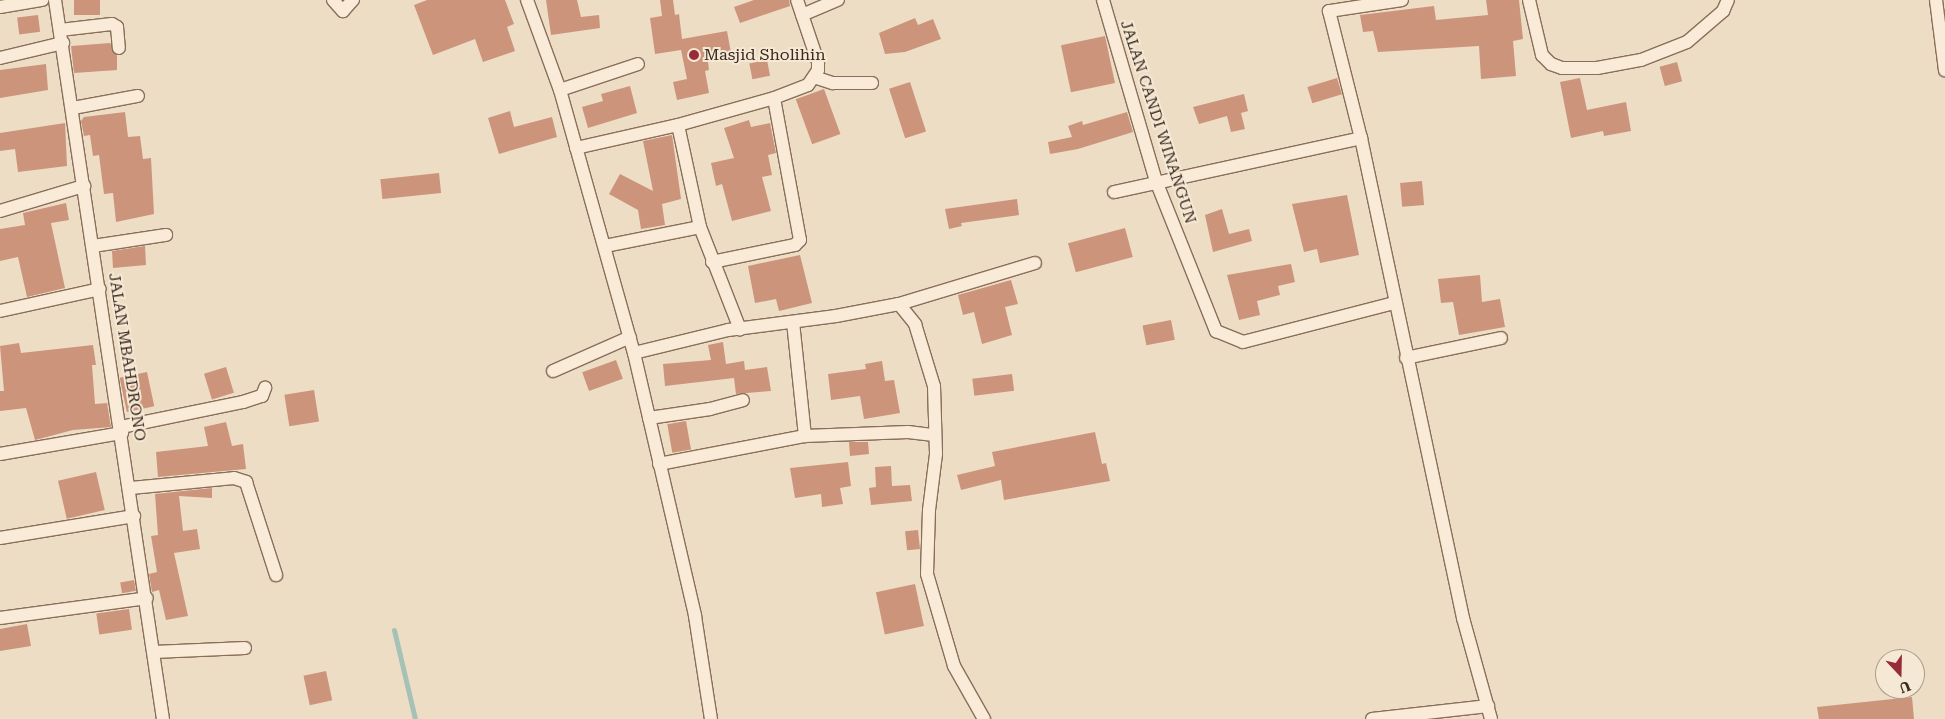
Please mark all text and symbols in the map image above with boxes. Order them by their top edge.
street label: JALAN CANDI WINANGUN [1116,18,1200,226]
place label: Masjid Sholihin [704,45,825,65]
marker: Masjid Sholihin [688,49,700,61]
street label: JALAN MBAHDRONO [104,272,150,442]
north arrow [1875,649,1925,699]
text: U [1897,678,1913,696]

